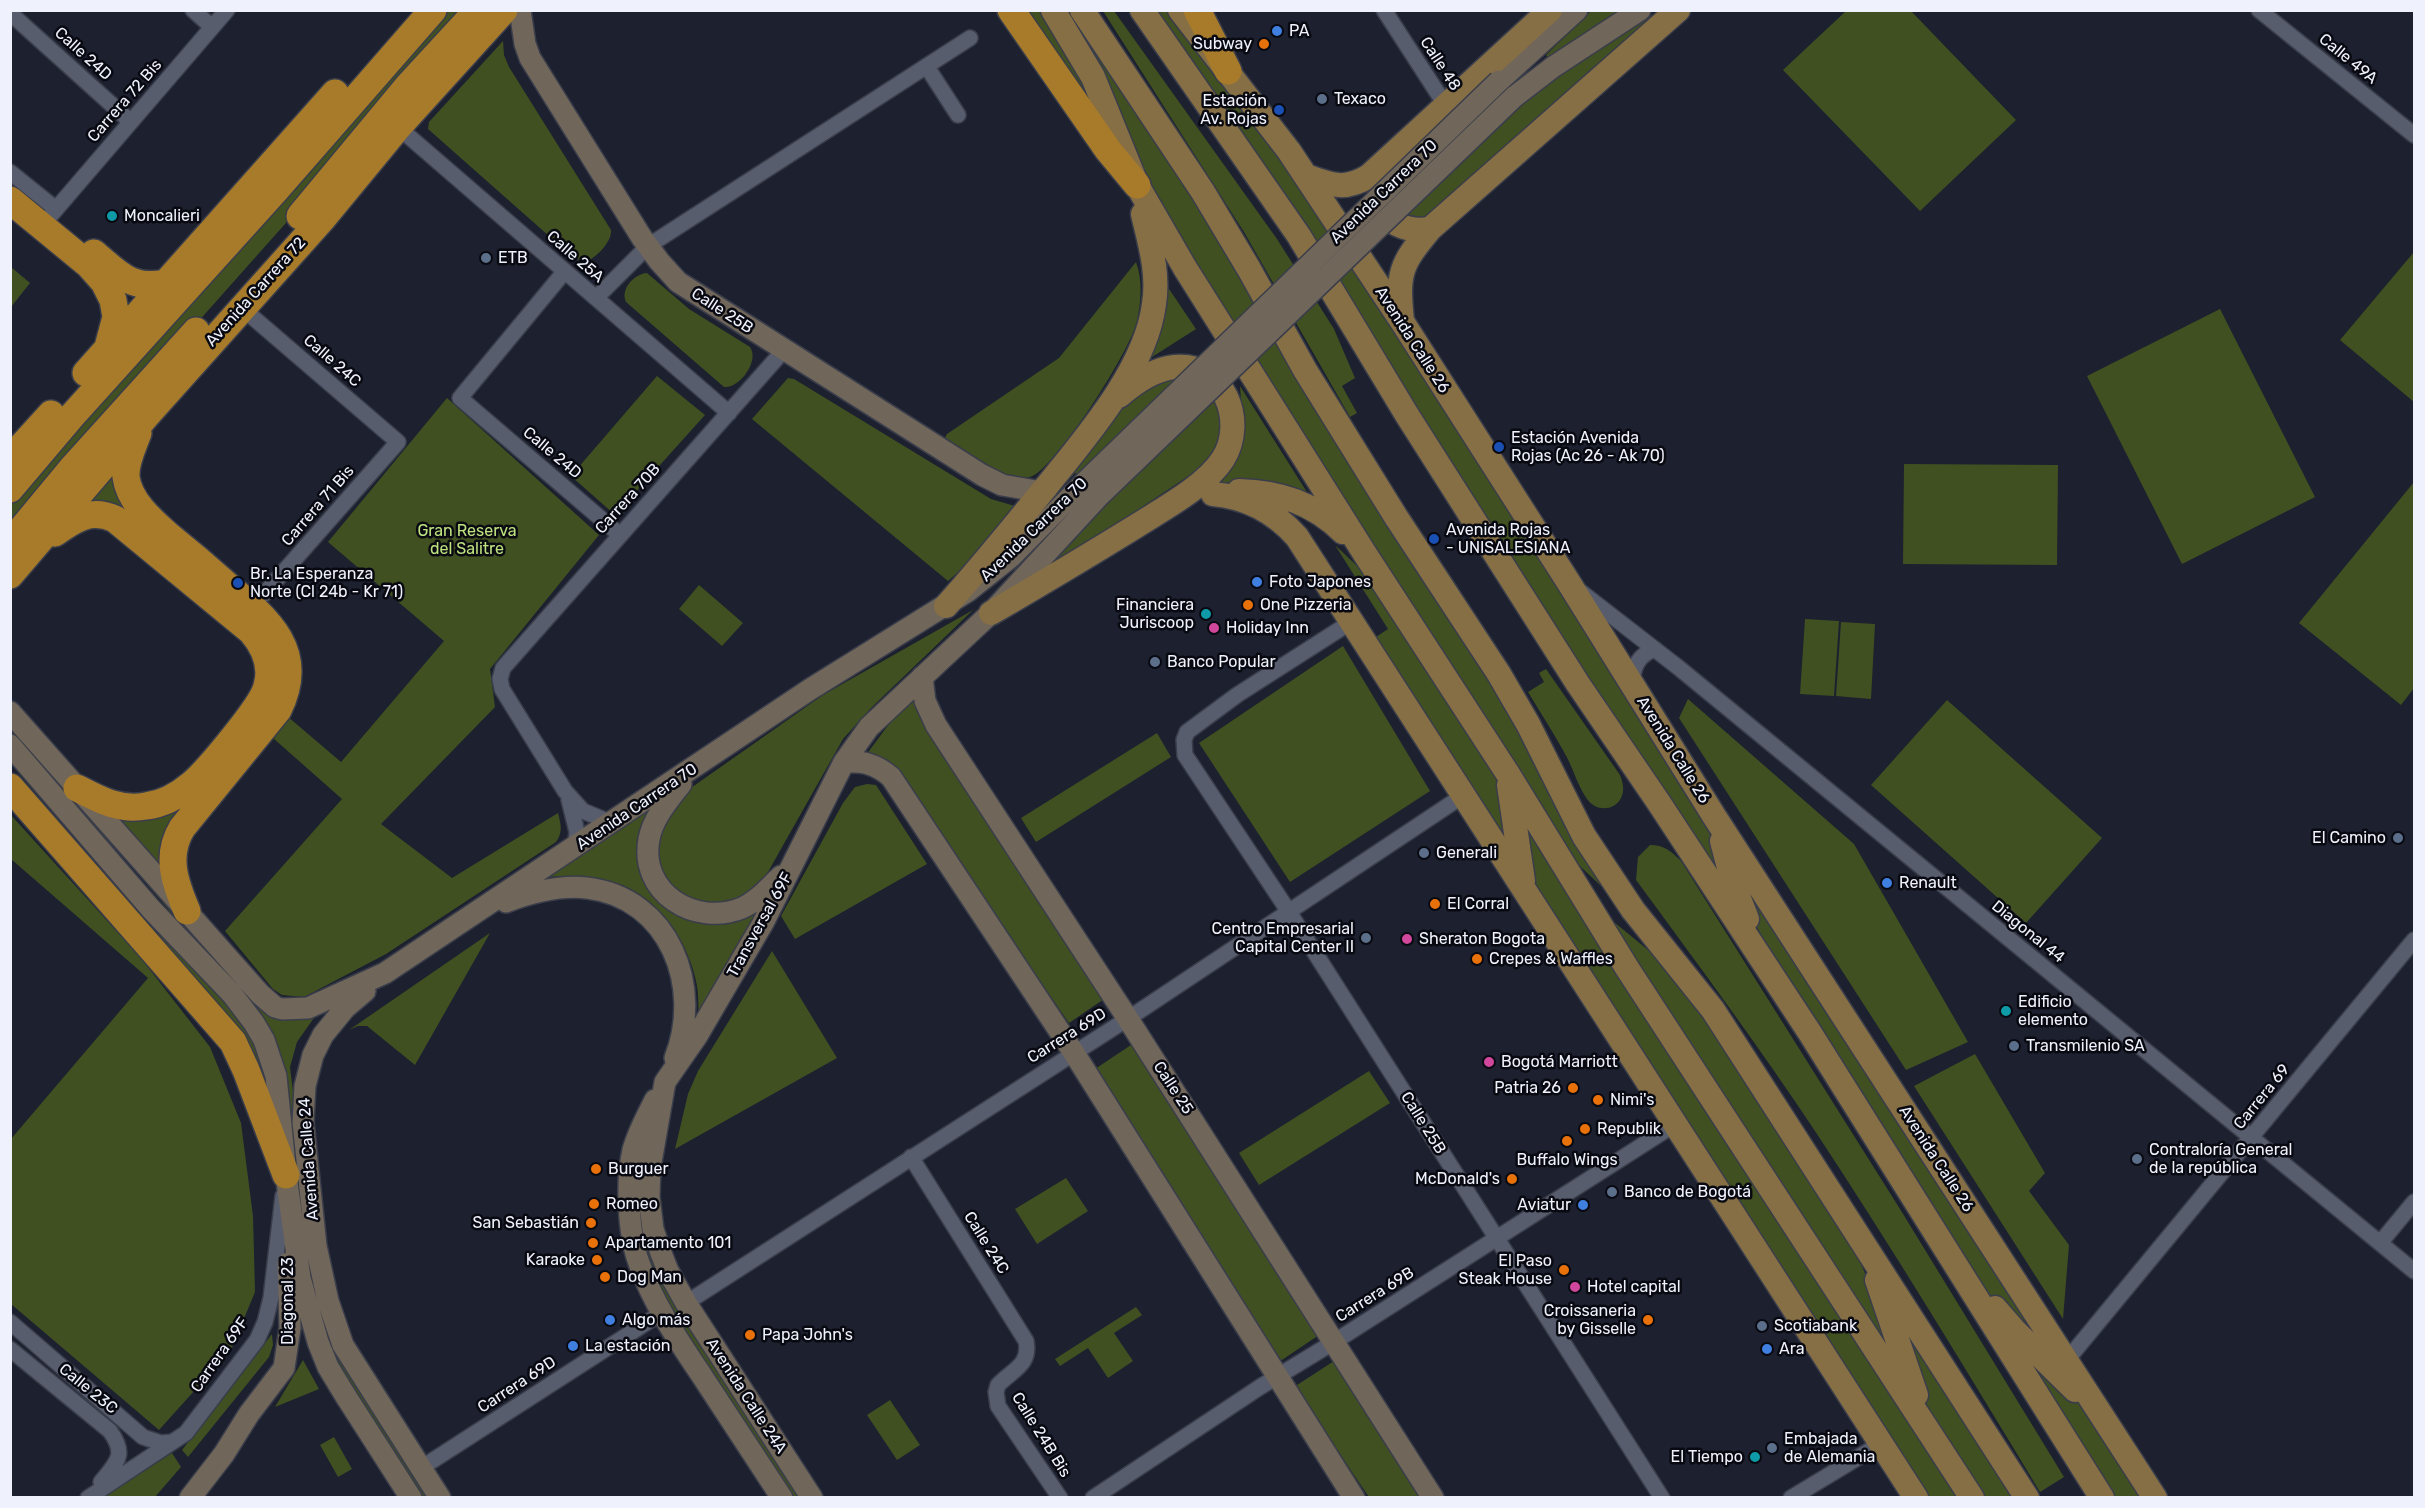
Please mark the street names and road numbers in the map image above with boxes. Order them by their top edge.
street label: Calle 24D [50,23,116,85]
street label: Calle 49A [2315,30,2381,88]
street label: Calle 48 [1416,34,1464,94]
street label: Carrera 72 Bis [84,56,166,146]
street label: Avenida Carrera 70 [1327,136,1441,248]
street label: Calle 25A [542,227,608,287]
street label: Avenida Carrera 72 [202,233,310,351]
street label: Avenida Calle 26 [1371,283,1453,397]
street label: Calle 25B [688,284,756,338]
street label: Calle 24C [299,331,365,391]
street label: Calle 24D [519,423,585,483]
street label: Carrera 70B [591,460,665,538]
street label: Carrera 71 Bis [278,462,358,550]
street label: Avenida Carrera 70 [977,474,1091,586]
street label: Avenida Calle 26 [1632,693,1714,807]
street label: Avenida Carrera 70 [573,760,701,854]
street label: Transversal 69F [723,869,797,981]
street label: Diagonal 44 [1988,897,2068,967]
street label: Carrera 69D [1024,1004,1110,1068]
street label: Calle 25 [1149,1058,1197,1118]
street label: Carrera 69 [2230,1061,2294,1133]
street label: Calle 25B [1396,1088,1450,1158]
street label: Avenida Calle 24 [295,1097,323,1221]
street label: Avenida Calle 26 [1895,1102,1977,1216]
street label: Calle 24C [959,1208,1013,1278]
street label: Diagonal 23 [278,1257,298,1345]
street label: Carrera 69B [1332,1263,1418,1327]
street label: Carrera 69F [187,1314,253,1396]
street label: Avenida Calle 24A [702,1335,790,1457]
street label: Carrera 69D [474,1353,560,1417]
street label: Calle 23C [55,1360,121,1418]
street label: Calle 24B Bis [1007,1389,1075,1481]

